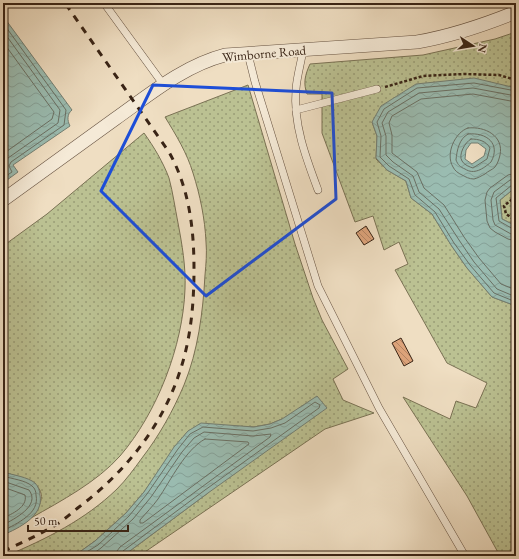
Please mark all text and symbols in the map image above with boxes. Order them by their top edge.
north arrow [453,26,493,66]
street label: Wimborne Road [221,41,307,66]
text: N [475,42,491,54]
scale bar [28,507,128,533]
text: 50 m [34,513,58,529]

